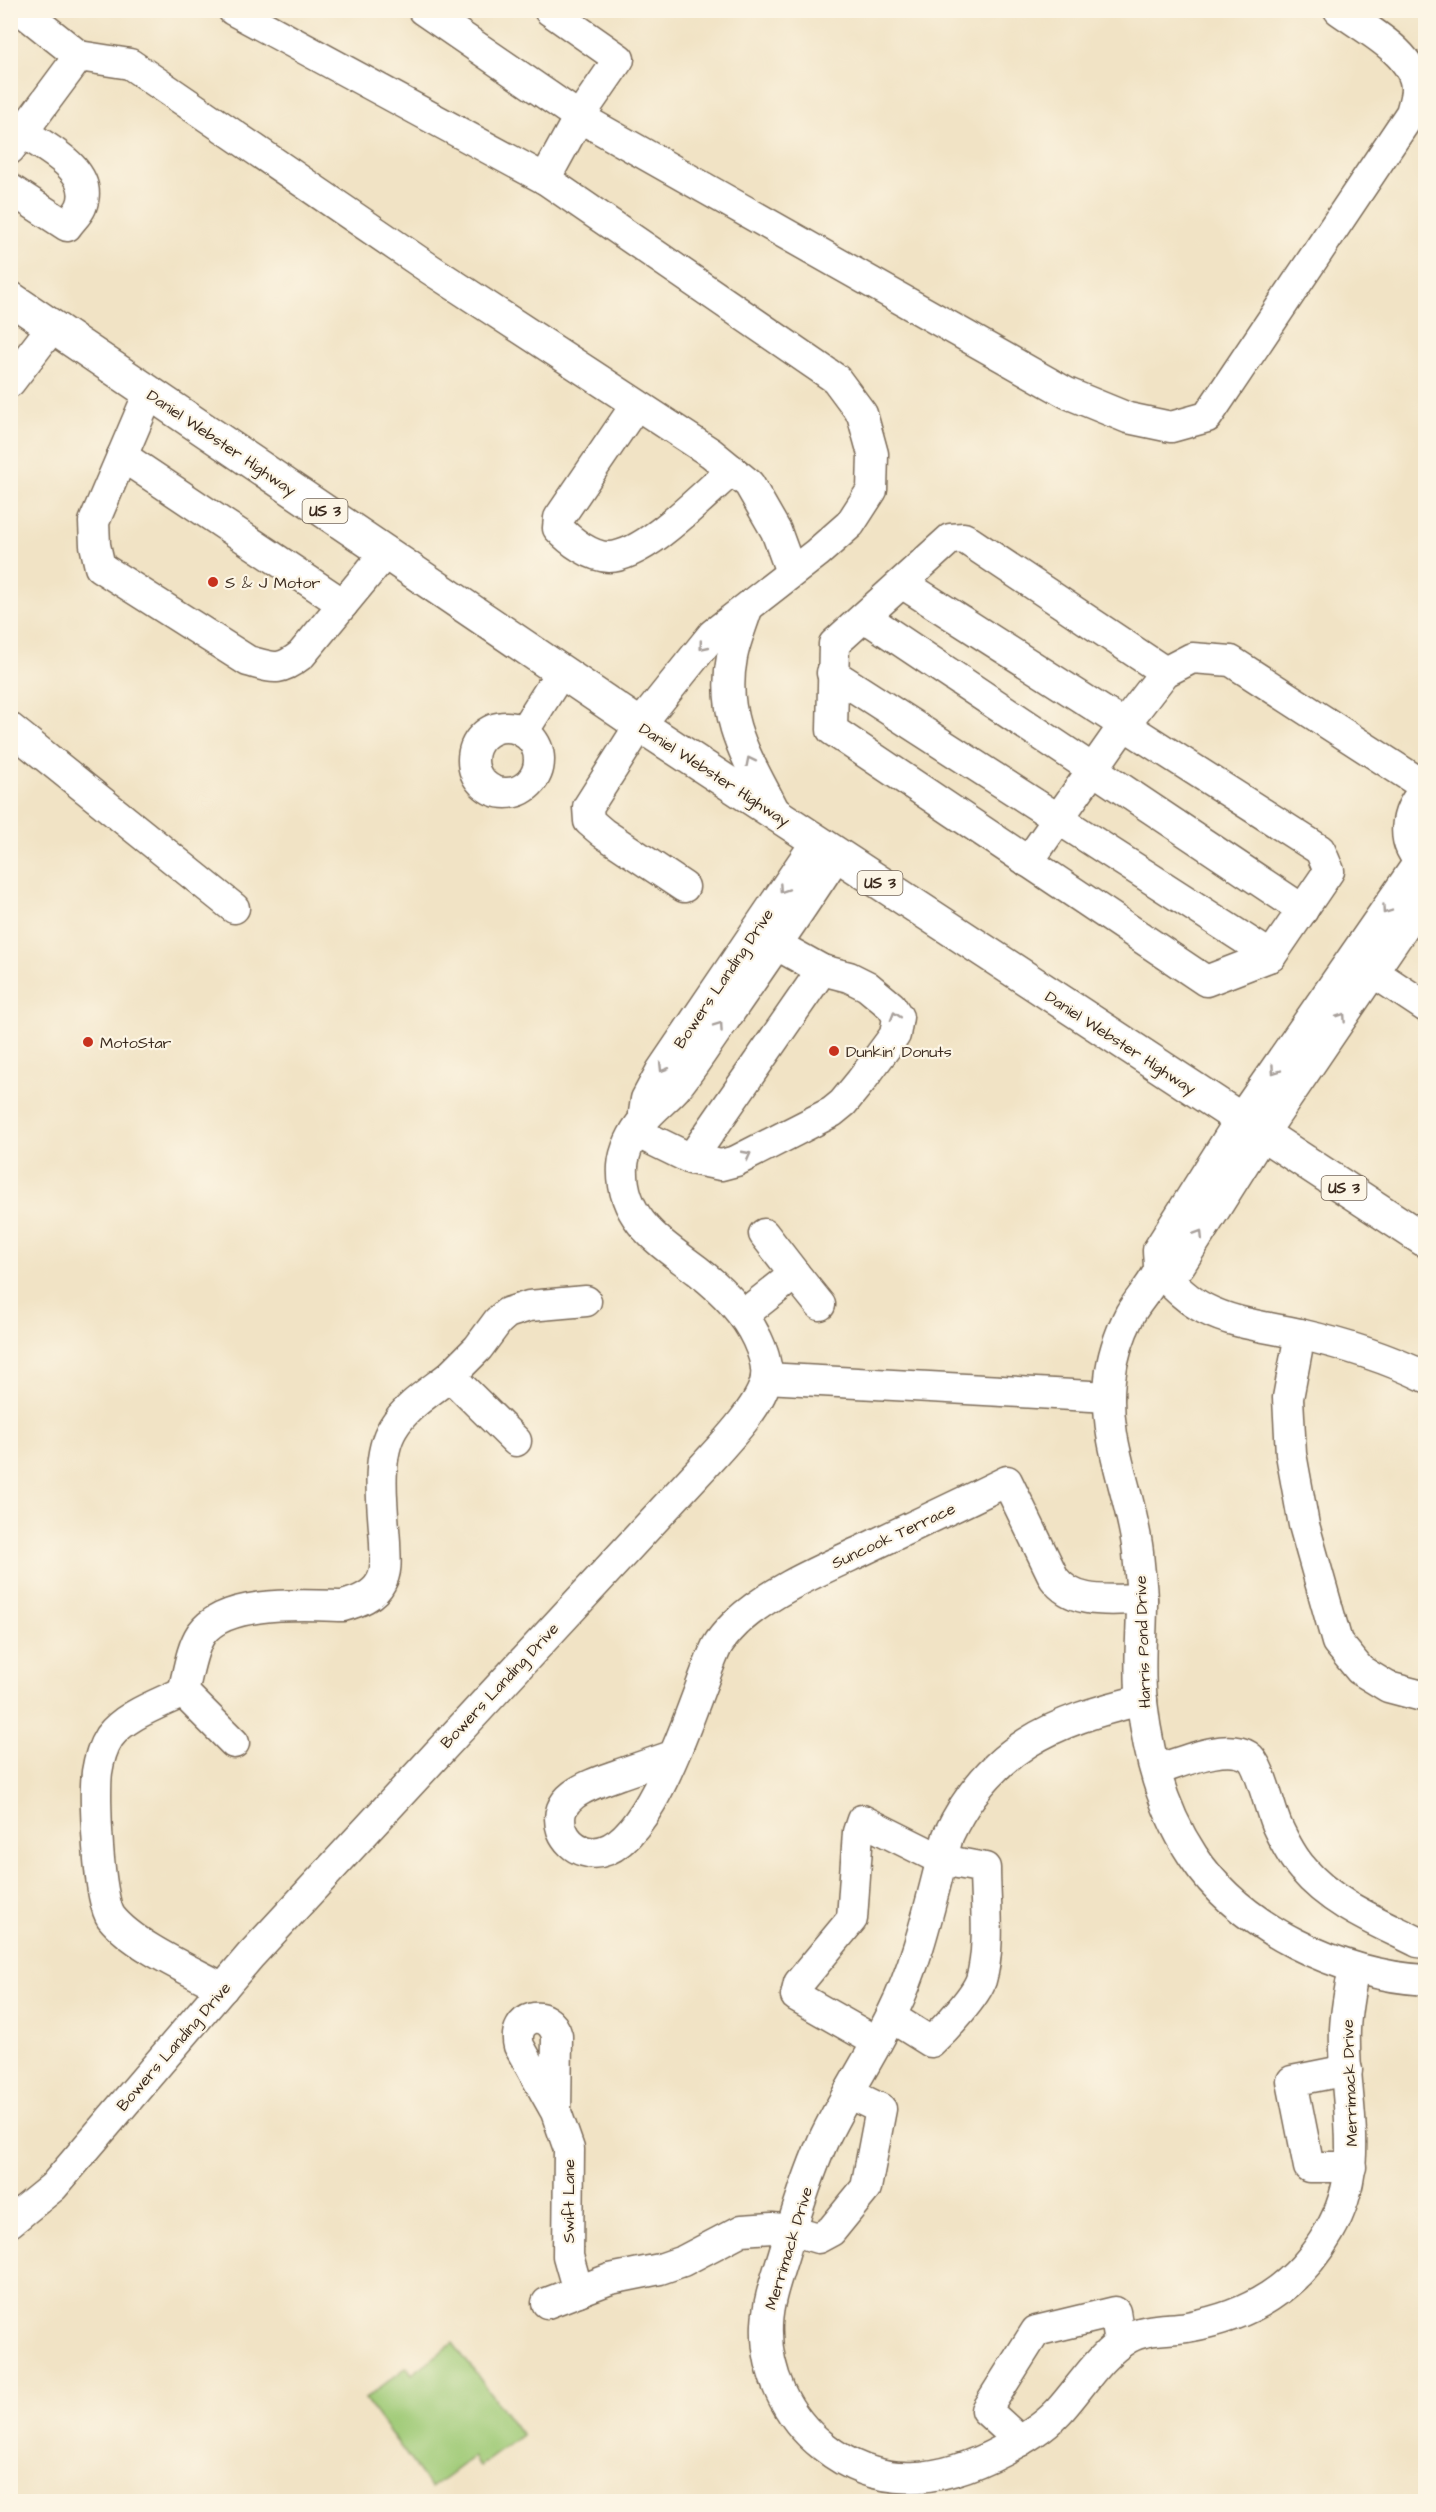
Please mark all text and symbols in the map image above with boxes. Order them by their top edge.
street label: Daniel Webster Highway [142,385,301,502]
road number: US 3 [302,499,348,523]
place label: S & J Motor [225,572,320,594]
marker: S & J Motor [206,575,220,589]
one-way arrow [699,639,710,650]
street label: Daniel Webster Highway [634,718,794,833]
one-way arrow [746,757,757,768]
road number: US 3 [858,871,902,895]
one-way arrow [780,882,791,893]
one-way arrow [1382,903,1393,914]
street label: Bowers Landing Drive [669,904,780,1053]
street label: Daniel Webster Highway [1040,986,1200,1101]
one-way arrow [890,1011,902,1022]
one-way arrow [1335,1012,1346,1023]
one-way arrow [712,1022,723,1033]
place label: MotoStar [100,1032,172,1054]
marker: MotoStar [81,1035,95,1049]
place label: Dunkin' Donuts [846,1041,952,1063]
marker: Dunkin' Donuts [827,1044,841,1058]
one-way arrow [658,1062,670,1072]
one-way arrow [1271,1064,1282,1075]
one-way arrow [740,1151,751,1163]
road number: US 3 [1322,1176,1366,1200]
one-way arrow [1192,1230,1204,1240]
street label: Suncook Terrace [828,1497,959,1574]
street label: Harris Pond Drive [1130,1575,1156,1709]
street label: Bowers Landing Drive [436,1618,565,1754]
street label: Bowers Landing Drive [112,1977,237,2117]
street label: Merrimack Drive [1337,2019,1363,2147]
street label: Swift Lane [558,2159,580,2243]
street label: Merrimack Drive [760,2184,818,2312]

